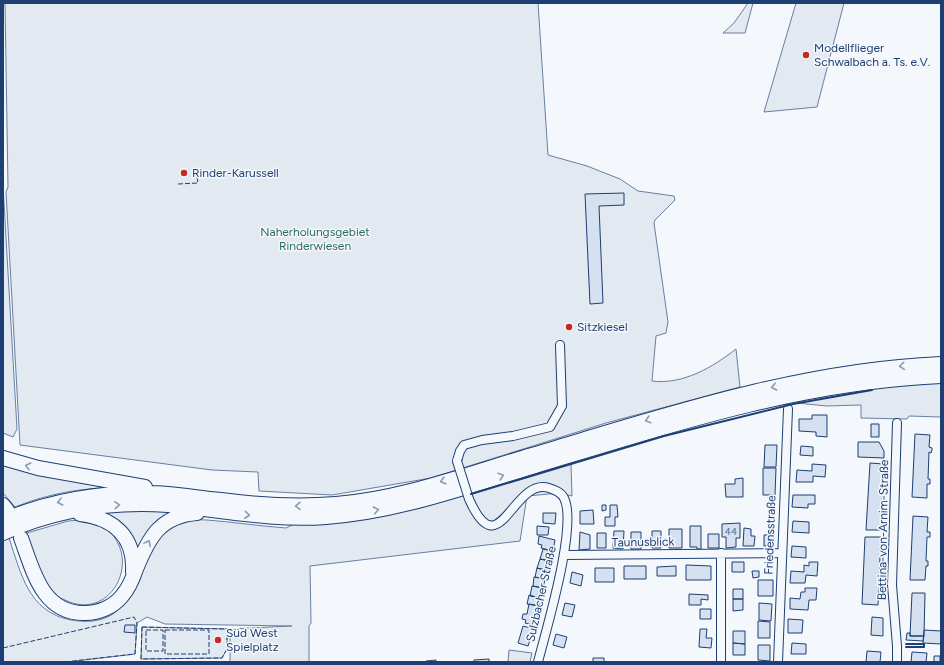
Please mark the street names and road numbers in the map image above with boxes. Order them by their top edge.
street label: Bettina-von-Arnim-Straße [875,459,891,600]
street label: Friedensstraße [762,495,778,575]
street label: Taunusblick [612,534,675,550]
street label: Sulzbacher Straße [523,544,559,643]

